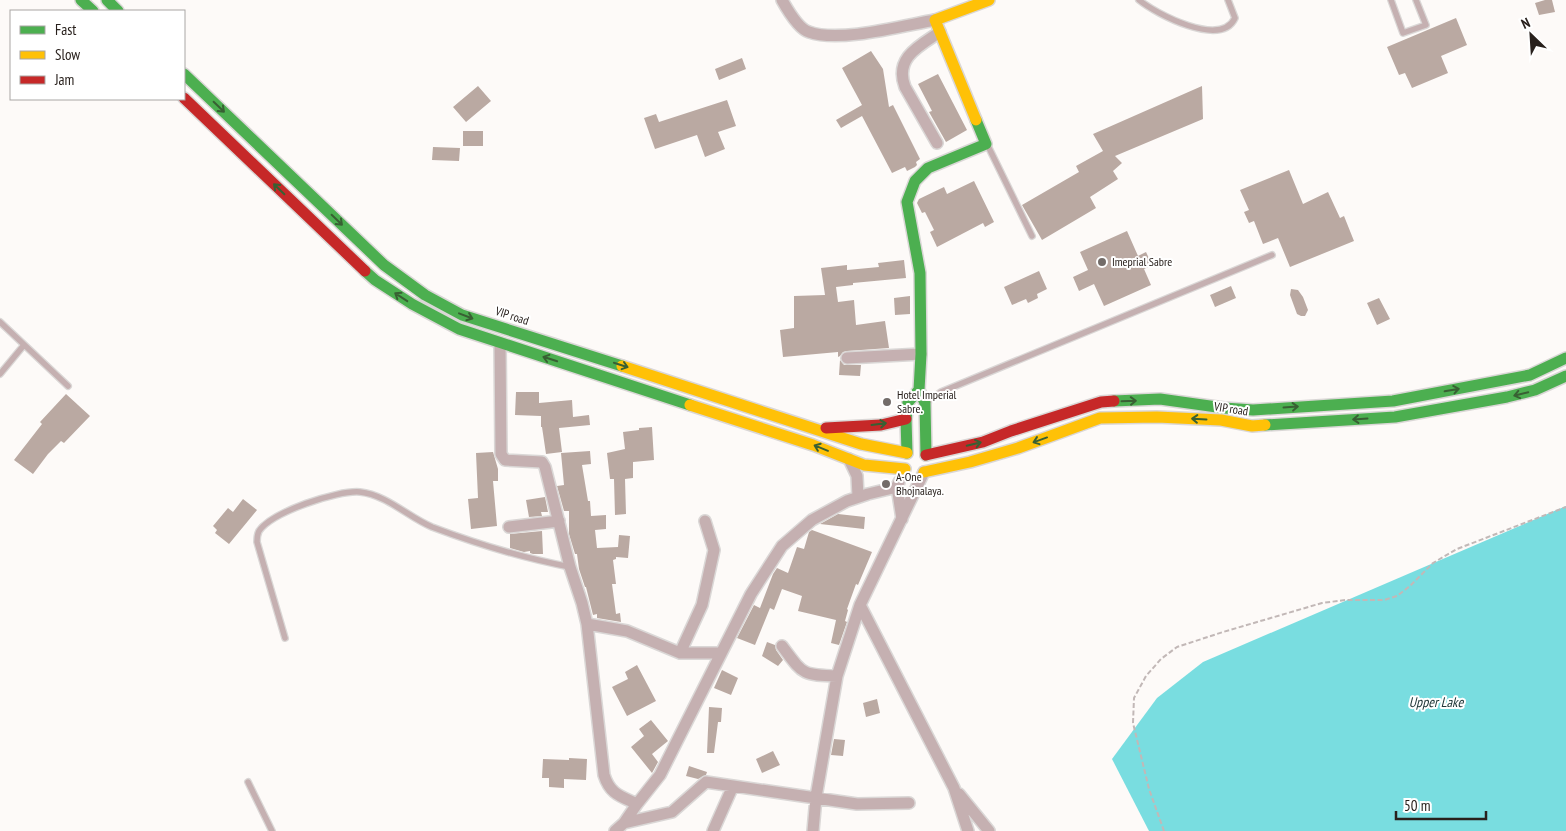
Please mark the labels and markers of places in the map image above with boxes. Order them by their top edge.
place label: Imeprial Sabre [1112,254,1172,269]
marker: Imeprial Sabre [1096,256,1108,268]
place label: Hotel Imperial Sabre. [897,387,957,416]
marker: Hotel Imperial Sabre. [881,396,893,408]
place label: A-One Bhojnalaya. [896,469,944,498]
marker: A-One Bhojnalaya. [880,478,892,490]

